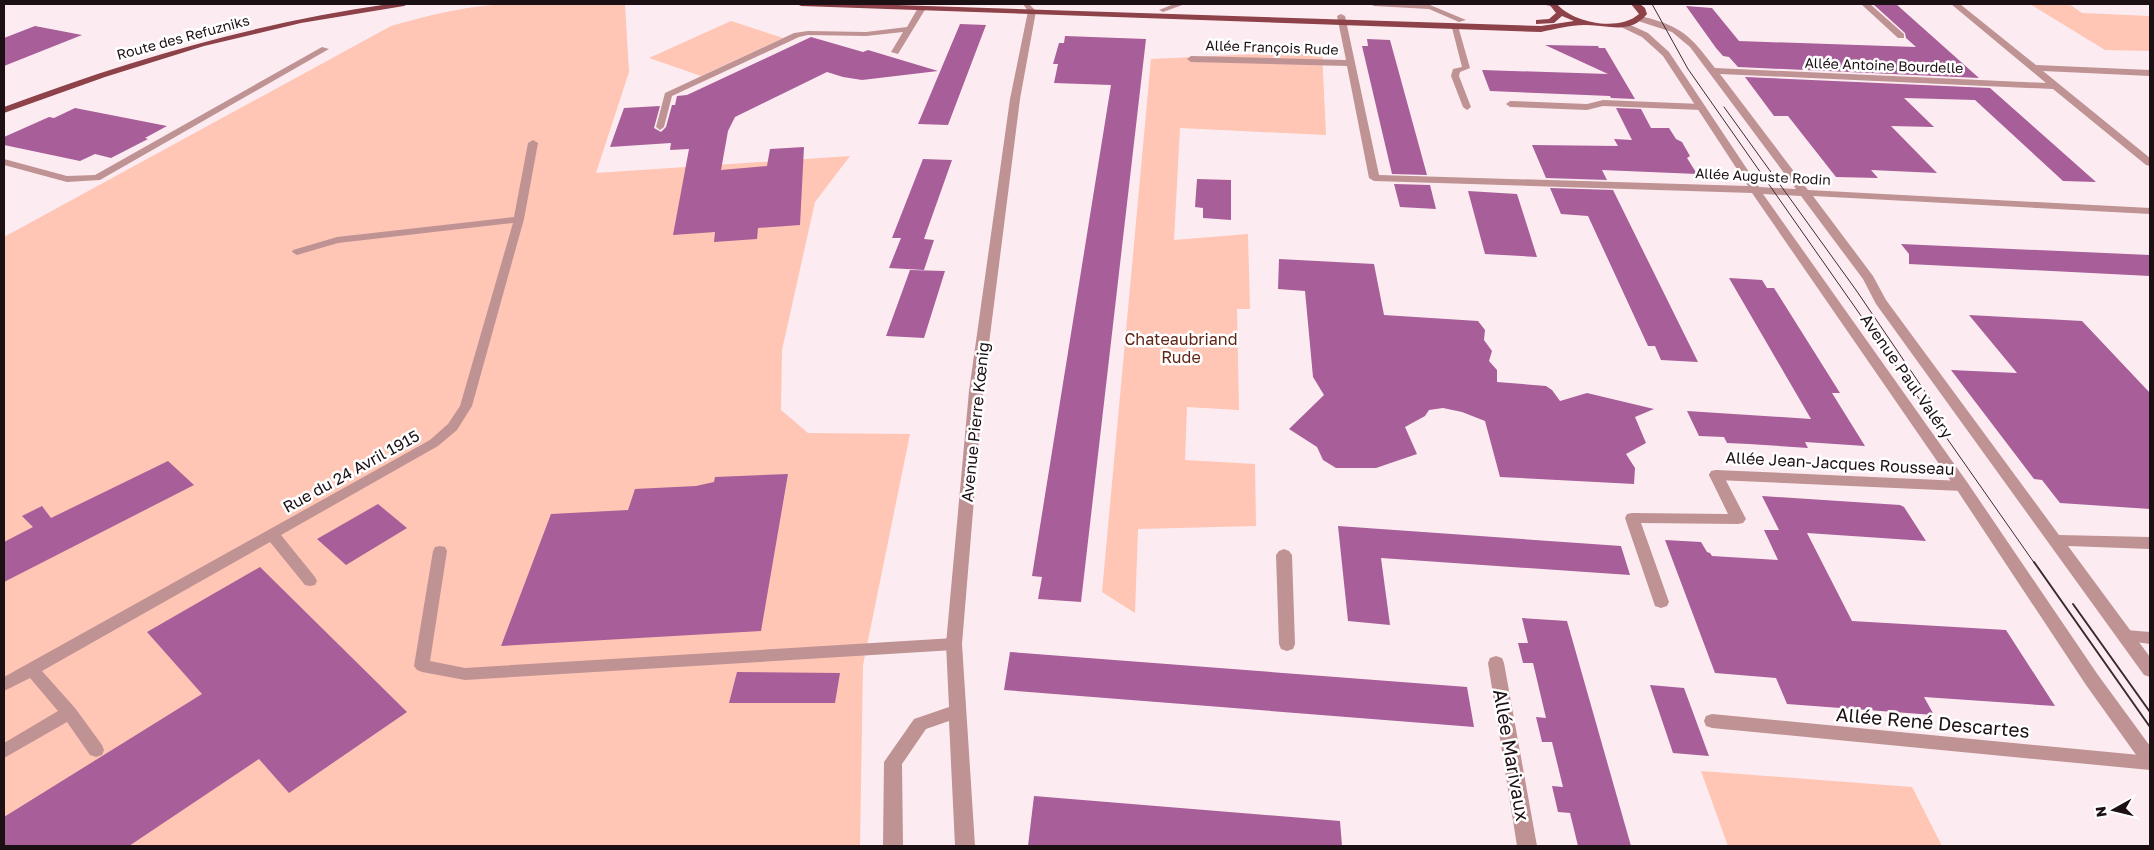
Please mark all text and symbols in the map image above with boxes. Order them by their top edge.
street label: Route des Refuzniks [115,11,251,63]
street label: Allée François Rude [1205,36,1339,58]
street label: Allée Antoine Bourdelle [1804,54,1964,76]
street label: Allée Auguste Rodin [1695,164,1831,188]
street label: Avenue Paul Valéry [1857,310,1957,442]
park label: Chateaubriand Rude [1124,329,1238,367]
street label: Avenue Pierre Kœnig [957,341,993,503]
street label: Rue du 24 Avril 1915 [279,425,423,517]
street label: Allée Jean-Jacques Rousseau [1725,447,1955,479]
street label: Allée Marivaux [1489,687,1535,823]
street label: Allée René Descartes [1835,702,2031,742]
north arrow [2089,785,2139,835]
text: N [2091,805,2110,818]

